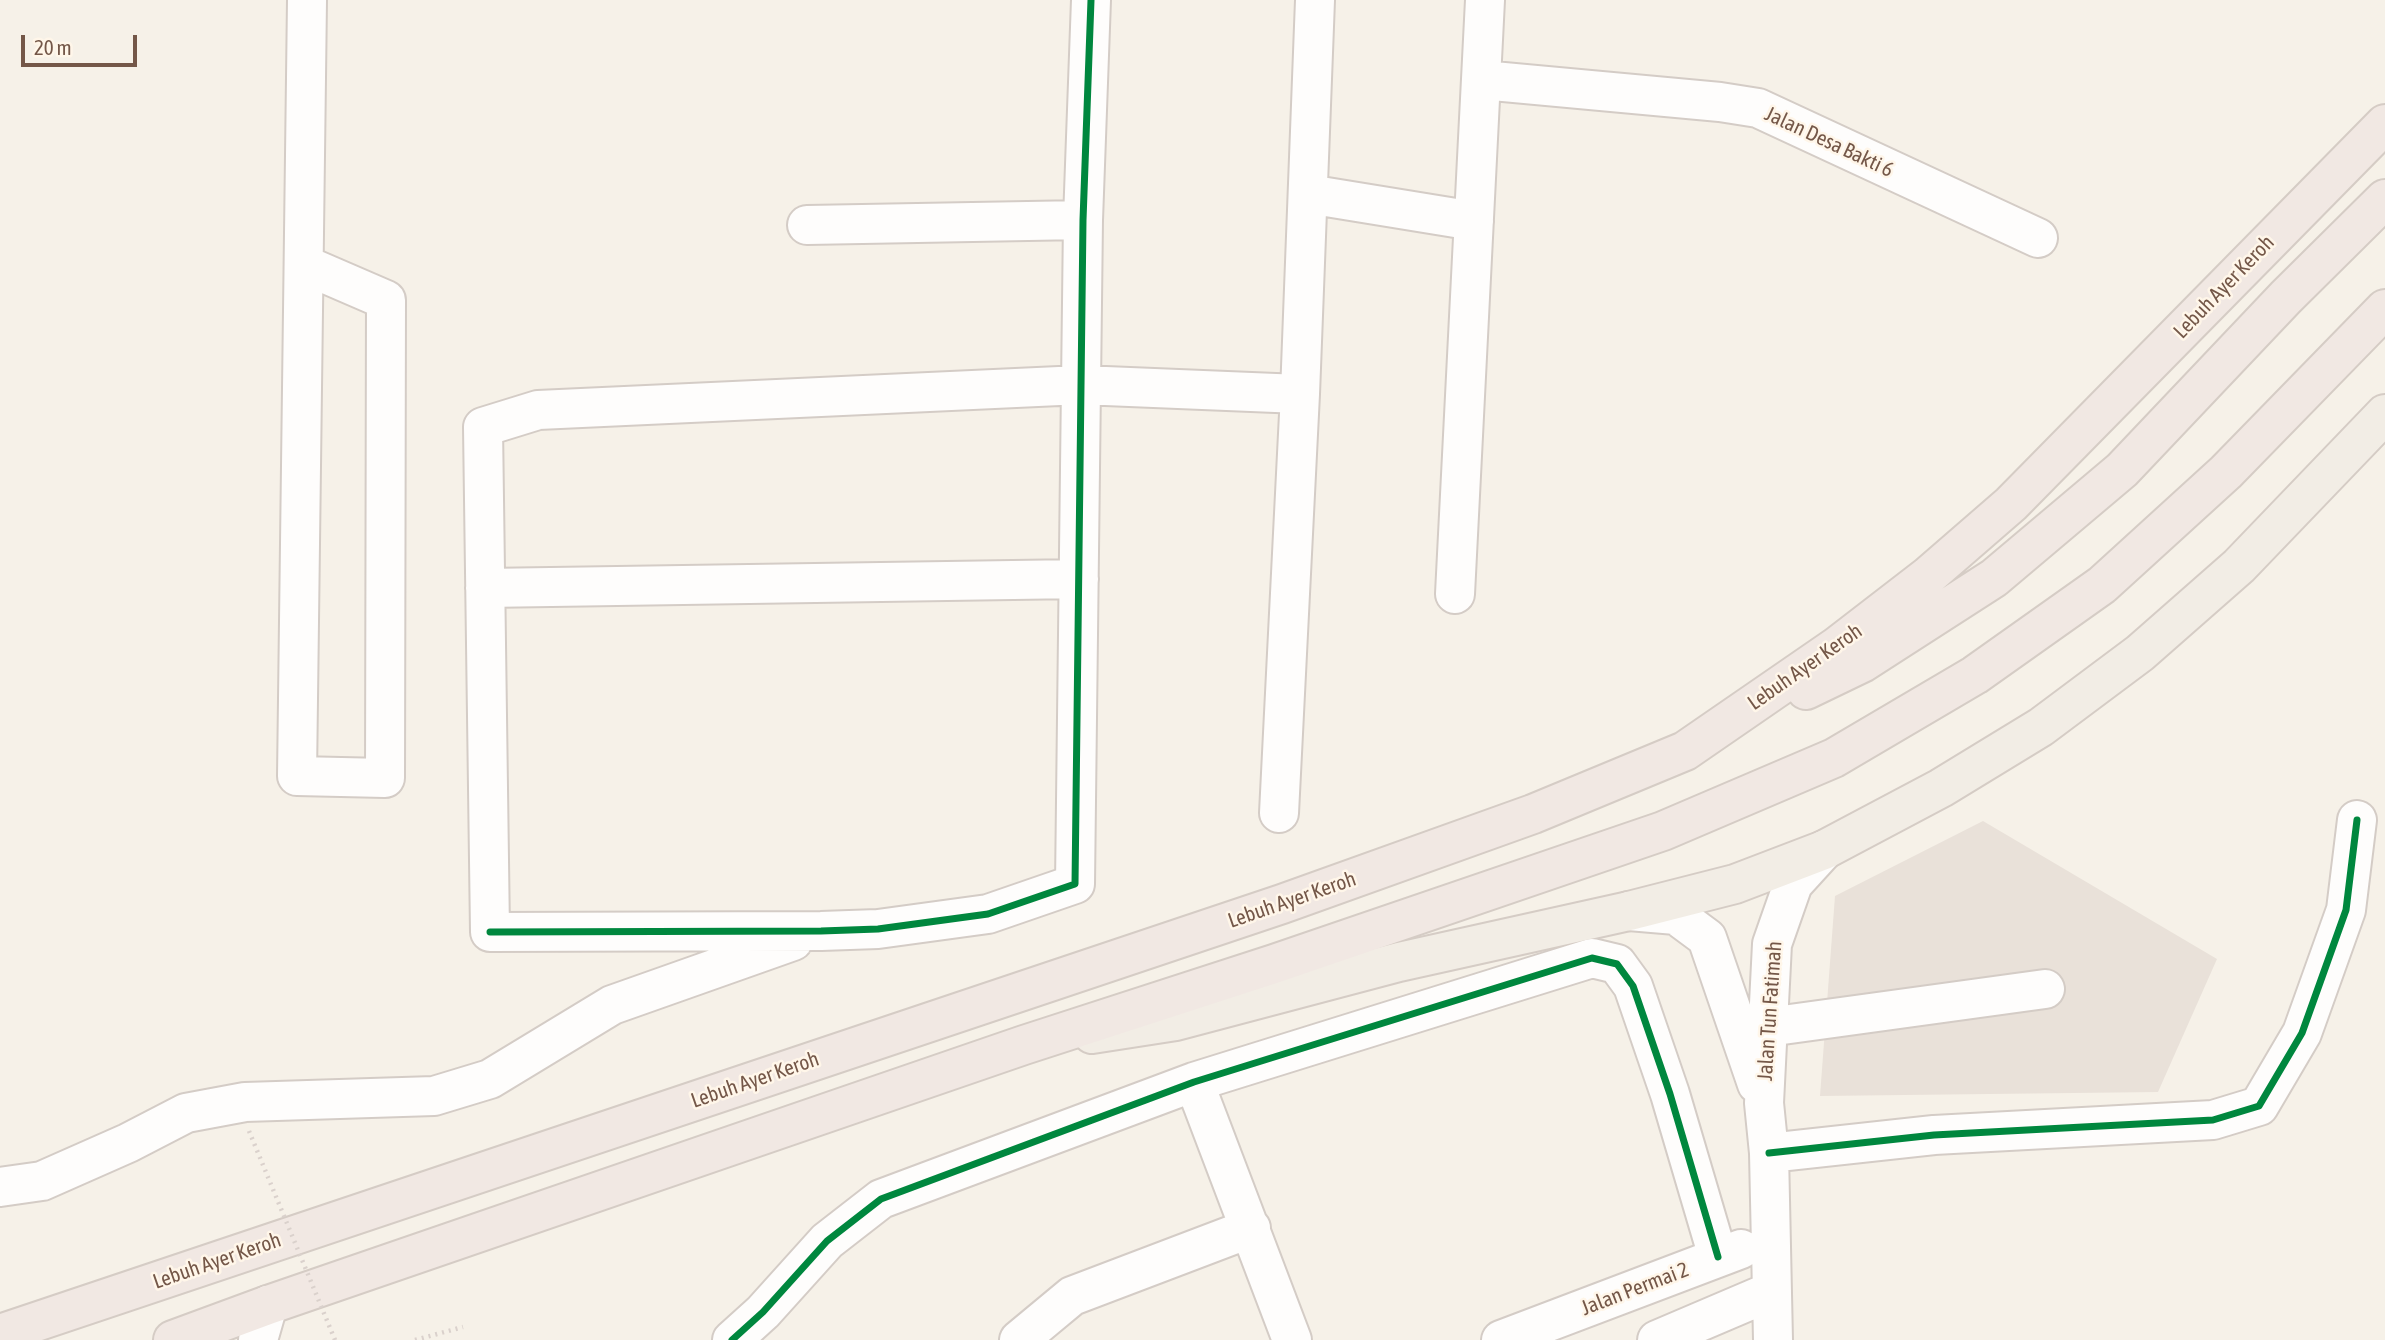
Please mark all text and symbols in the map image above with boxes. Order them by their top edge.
scale bar [24,21,140,65]
text: 20 m [34,35,72,59]
street label: Jalan Desa Bakti 6 [1761,101,1897,183]
street label: Lebuh Ayer Keroh [2168,230,2280,344]
street label: Lebuh Ayer Keroh [1743,618,1867,716]
street label: Lebuh Ayer Keroh [1225,866,1359,934]
street label: Jalan Tun Fatimah [1753,940,1787,1082]
street label: Lebuh Ayer Keroh [688,1046,822,1114]
street label: Lebuh Ayer Keroh [150,1227,284,1295]
street label: Jalan Permai 2 [1578,1257,1692,1321]

